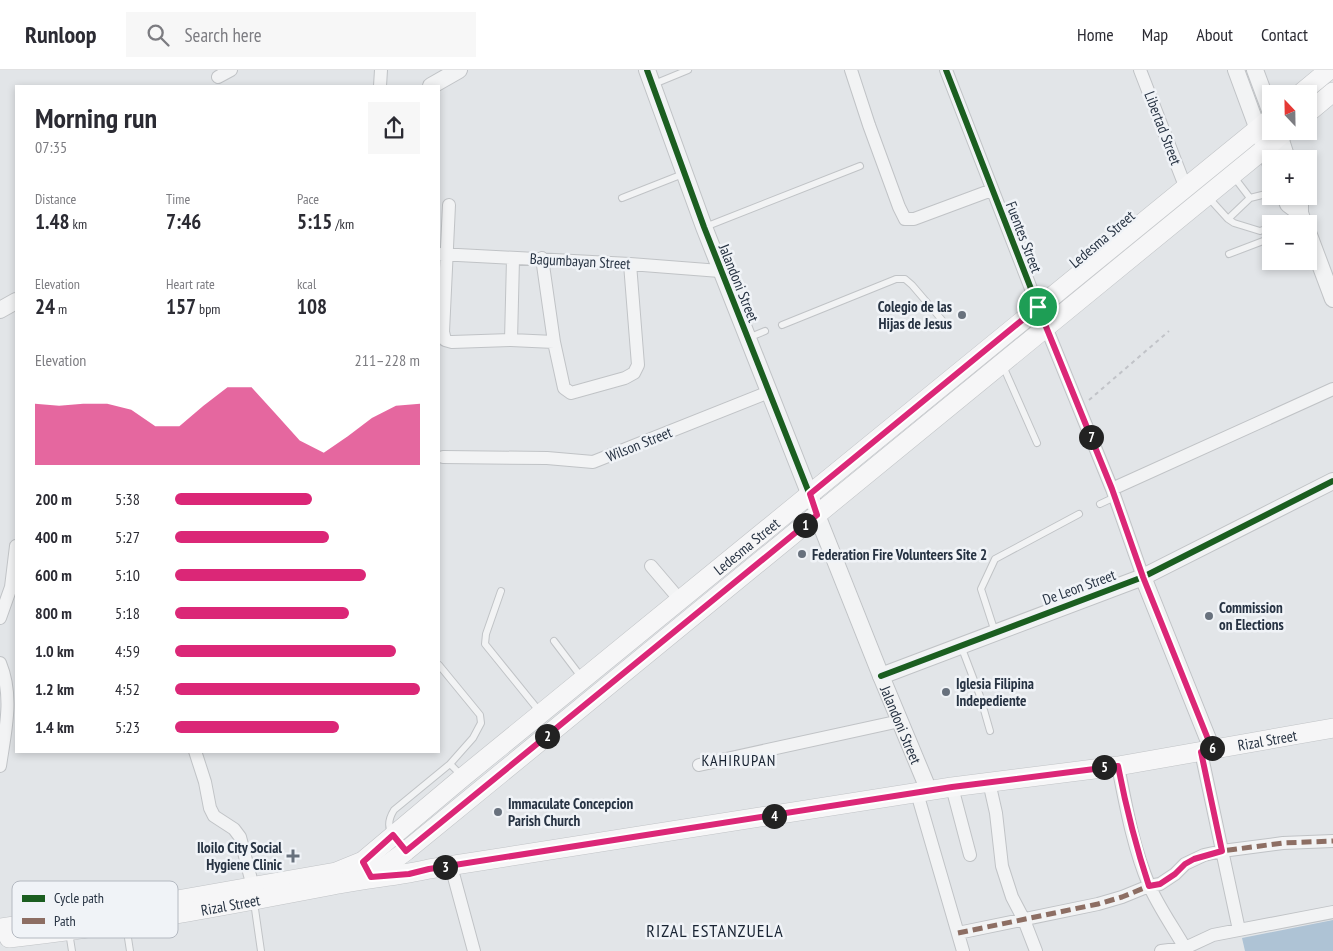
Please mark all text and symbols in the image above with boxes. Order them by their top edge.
search box [126,12,476,57]
text: Runloop [25,19,96,50]
icon: search [144,21,172,49]
text: Search here [184,23,262,47]
text: Home [1077,23,1114,46]
text: Map [1142,23,1168,46]
text: About [1196,23,1233,46]
text: Contact [1261,23,1308,46]
north arrow [1262,85,1318,140]
map controls [1262,85,1317,270]
street label: Libertad Street [1140,88,1186,168]
text: Morning run [35,99,157,136]
button: share [368,102,420,154]
text: 07:35 [35,137,67,157]
button: + [1262,150,1317,205]
text: Distance [35,190,76,208]
text: Time [166,190,190,208]
text: Pace [297,190,319,208]
street label: Fuentes Street [1002,199,1046,275]
street label: Ledesma Street [1065,206,1139,272]
text: 1.48 [35,208,70,235]
text: 7:46 [166,208,201,235]
text: 5:15 [297,208,332,235]
text: km [70,215,87,233]
text: /km [332,215,354,233]
button: − [1262,215,1317,270]
street label: Jalandoni Street [714,240,763,325]
street label: Bagumbayan Street [529,249,631,273]
text: Elevation [35,275,80,293]
text: Heart rate [166,275,215,293]
text: kcal [297,275,316,293]
pin [1017,286,1059,328]
text: 24 [35,293,55,320]
text: 157 [166,293,196,320]
text: 108 [297,293,327,320]
icon: arrive [1024,293,1052,321]
place label: Colegio de las Hijas de Jesus [878,297,952,333]
text: m [55,300,67,318]
text: bpm [196,300,220,318]
marker: Colegio de las Hijas de Jesus [956,309,968,321]
text: Elevation [35,350,86,370]
text: 211–228 m [355,350,420,370]
street label: Wilson Street [603,422,675,466]
pin: 7 [1078,424,1104,450]
text: 7 [1088,428,1095,446]
text: 200 m [35,489,72,509]
text: 5:38 [115,489,140,509]
pin: 1 [792,512,818,538]
street label: Ledesma Street [709,513,783,578]
text: 1 [802,516,809,534]
text: 400 m [35,527,72,547]
text: 5:27 [115,527,140,547]
place label: Federation Fire Volunteers Site 2 [812,545,987,564]
marker: Federation Fire Volunteers Site 2 [796,548,808,560]
text: 600 m [35,565,72,585]
text: 5:10 [115,565,140,585]
street label: De Leon Street [1040,565,1118,609]
place label: Commission on Elections [1219,598,1284,634]
text: 800 m [35,603,72,623]
text: 5:18 [115,603,140,623]
marker: Commission on Elections [1203,610,1215,622]
text: 1.0 km [35,641,74,661]
text: 4:59 [115,641,140,661]
place label: Iglesia Filipina Indepediente [956,674,1034,710]
text: 1.2 km [35,679,74,699]
text: 4:52 [115,679,140,699]
street label: Jalandoni Street [876,682,926,767]
marker: Iglesia Filipina Indepediente [940,686,952,698]
text: 1.4 km [35,717,74,737]
text: 5:23 [115,717,140,737]
pin: 2 [534,724,560,748]
street label: Rizal Street [1236,725,1298,754]
text: 2 [544,727,551,745]
pin: 6 [1200,736,1224,760]
text: 6 [1209,739,1216,757]
district label: KAHIRUPAN [702,750,776,770]
pin: 5 [1092,754,1116,780]
text: 5 [1101,758,1108,776]
place label: Immaculate Concepcion Parish Church [508,794,633,830]
pin: 4 [762,804,786,828]
marker: Immaculate Concepcion Parish Church [492,806,504,818]
text: 4 [771,807,778,825]
place label: Iloilo City Social Hygiene Clinic [197,838,283,874]
marker: Iloilo City Social Hygiene Clinic [286,849,300,863]
pin: 3 [432,854,458,880]
text: 3 [442,858,449,876]
legend [12,881,178,938]
text: Cycle path [54,889,104,907]
street label: Rizal Street [199,890,262,919]
text: Path [54,912,76,930]
district label: RIZAL ESTANZUELA [646,919,784,942]

